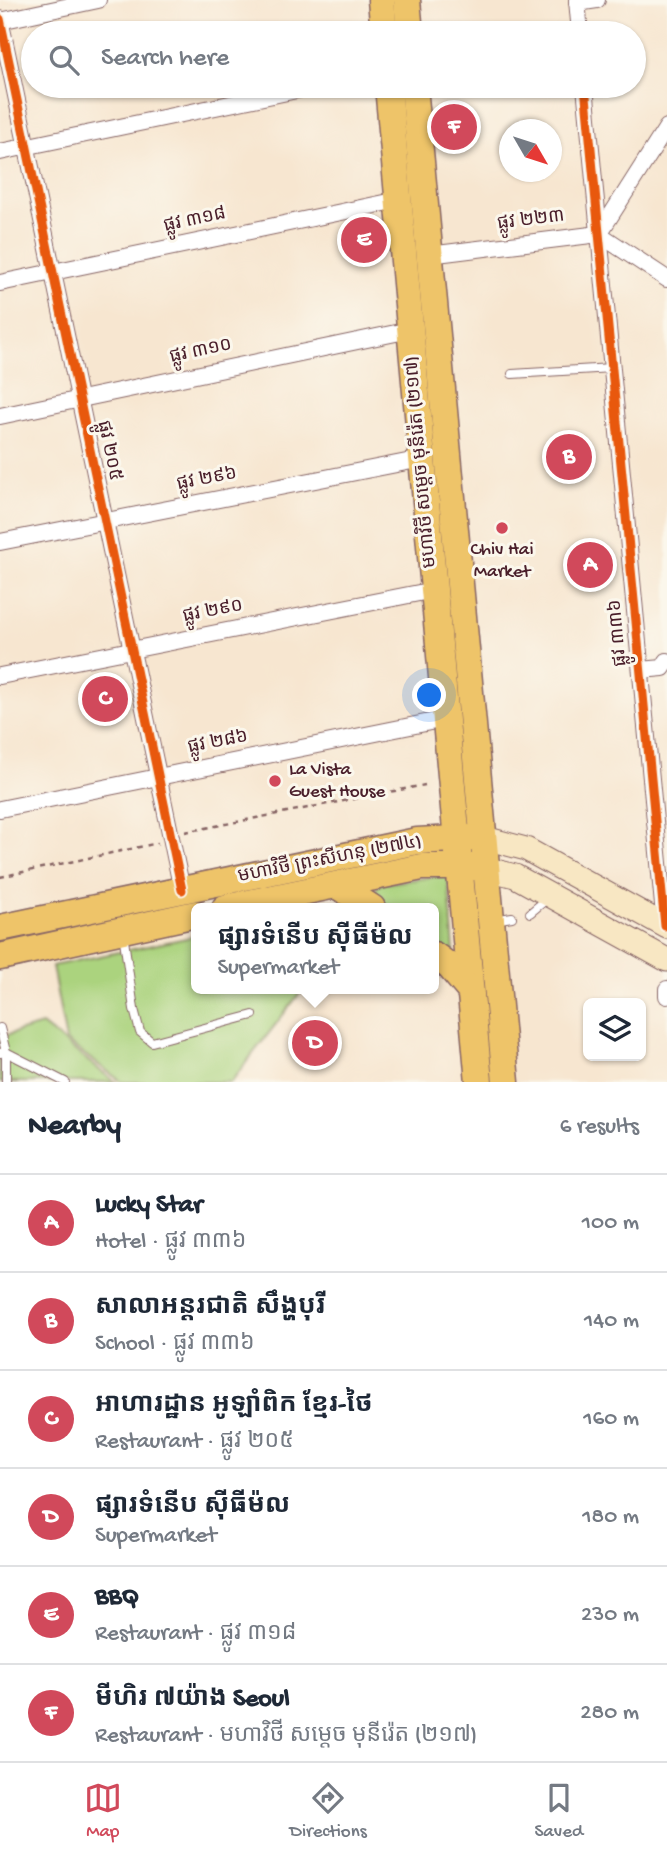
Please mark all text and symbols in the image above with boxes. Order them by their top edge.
search box [21,21,646,98]
icon: search [45,41,83,79]
text: Search here [101,44,229,75]
pin: F [431,101,477,153]
north arrow [499,119,562,182]
street label: ផ្លូវ ៣១៨ [162,203,229,241]
street label: ផ្លូវ ២២៣ [496,205,566,239]
pin: E [341,214,387,266]
street label: ផ្លូវ ៣១០ [168,334,235,372]
street label: មហាវិថី សម្តេច មុនីរ៉េត (២១៧) [399,355,443,569]
street label: ផ្លូវ ២០៥ [88,419,126,484]
pin: B [546,431,592,483]
street label: ផ្លូវ ២៩៦ [175,463,240,500]
marker: Chiv Hai Market [494,520,510,536]
place label: Chiv Hai Market [470,539,534,584]
pin: A [567,539,613,591]
street label: ផ្លូវ ២៩០ [181,595,246,632]
street label: ផ្លូវ ៣៣៦ [605,598,636,668]
pin: C [82,673,128,725]
your location [412,678,446,712]
street label: ផ្លូវ ២៨៦ [186,726,251,763]
place label: La Vista Guest House [289,759,386,804]
marker: La Vista Guest House [267,773,283,789]
street label: មហាវិថី ព្រះសីហនុ (២៧៤) [236,828,424,889]
popup [191,903,439,994]
text: ផ្សារទំនើប ស៊ីធីម៉ល [217,924,413,955]
text: Supermarket [217,955,339,982]
map controls [583,998,646,1061]
button: layers [583,998,646,1061]
pin: D [292,1017,338,1069]
text: Nearby [28,1110,121,1145]
text: 6 results [560,1114,639,1141]
text: Lucky Star [95,1191,202,1222]
text: A [44,1210,58,1237]
text: 100 m [582,1210,639,1237]
text: Hotel · ផ្លូវ ៣៣៦ [95,1229,246,1256]
text: សាលាអន្តរជាតិ សឹង្ហបុរី [95,1293,325,1324]
text: B [45,1308,57,1335]
text: 140 m [584,1308,639,1335]
text: School · ផ្លូវ ៣៣៦ [95,1331,255,1358]
text: អាហារដ្ឋាន អូឡាំពិក ខ្មែរ-ថៃ [95,1391,373,1422]
text: C [45,1406,57,1433]
text: 160 m [583,1406,639,1433]
text: Restaurant · ផ្លូវ ២០៥ [95,1429,294,1456]
text: ផ្សារទំនើប ស៊ីធីម៉ល [95,1492,290,1523]
text: D [44,1504,59,1531]
text: 180 m [582,1504,639,1531]
text: Supermarket [95,1523,217,1550]
text: BBQ [95,1583,139,1614]
text: E [44,1602,58,1629]
text: 230 m [581,1602,639,1629]
text: Restaurant · ផ្លូវ ៣១៨ [95,1621,296,1648]
text: មីហិរ ៧យ៉ាង Seoul [95,1685,290,1716]
text: F [45,1700,57,1727]
text: 280 m [580,1700,639,1727]
text: Restaurant · មហាវិថី សម្តេច មុនីរ៉េត (២១៧) [95,1723,477,1750]
tab: Map [84,1779,122,1844]
tab: Directions [290,1779,367,1844]
tab: Saved [534,1779,583,1844]

